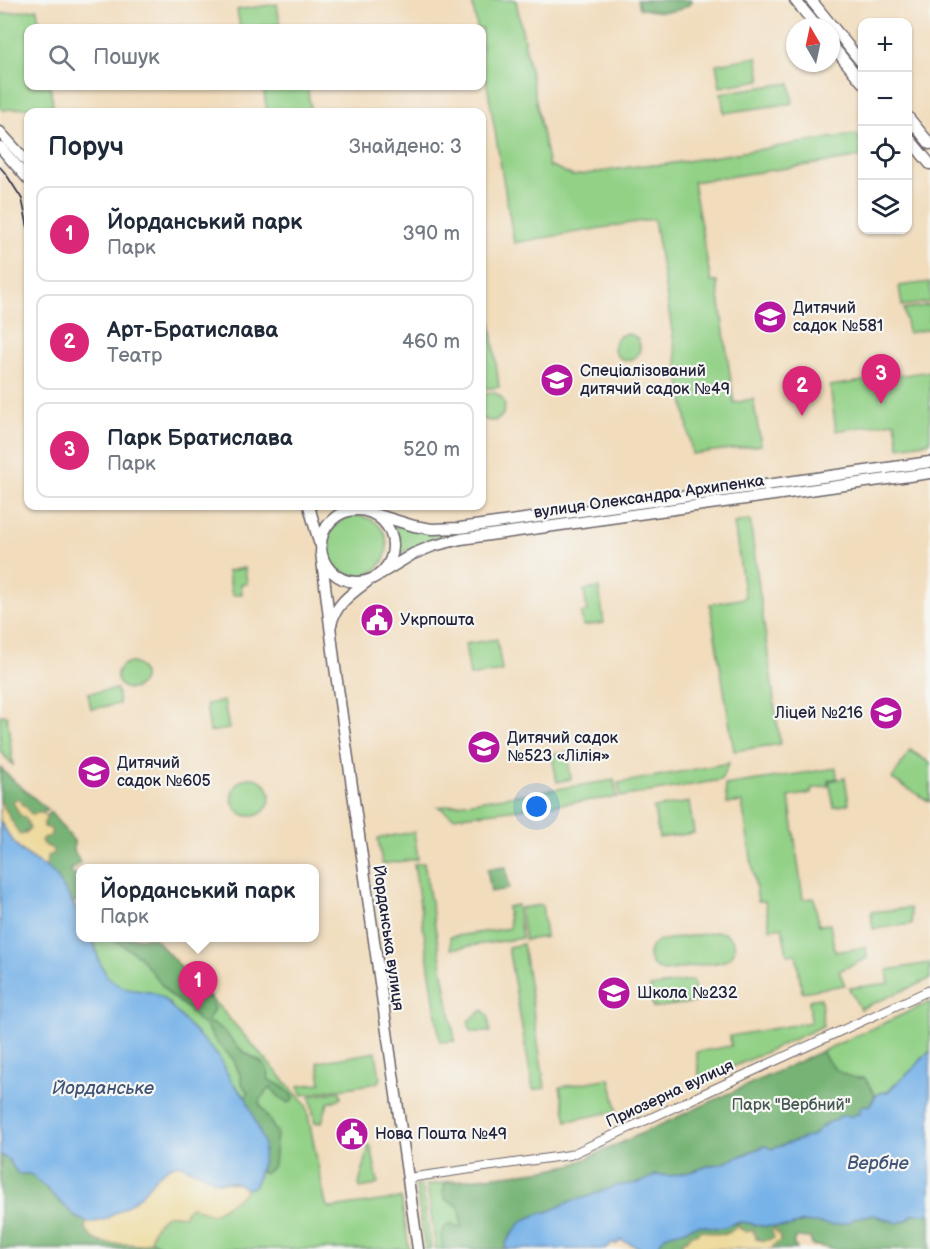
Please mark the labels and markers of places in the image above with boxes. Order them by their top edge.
school or university icon: Дитячий садок №581 [752,299,788,335]
place label: Дитячий садок №581 [793,299,883,336]
pin: 3 [862,354,900,404]
school or university icon: Спеціалізований дитячий садок №49 [539,362,575,398]
place label: Спеціалізований дитячий садок №49 [580,362,730,399]
pin: 2 [782,366,822,416]
public building icon: Укрпошта [359,602,395,638]
place label: Укрпошта [400,611,475,630]
school or university icon: Ліцей №216 [868,695,904,731]
place label: Ліцей №216 [774,704,863,723]
school or university icon: Дитячий садок №523 «Лілія» [466,729,502,765]
place label: Дитячий садок №523 «Лілія» [507,729,619,766]
school or university icon: Дитячий садок №605 [76,754,112,790]
place label: Дитячий садок №605 [117,754,211,791]
pin: 1 [178,962,218,1011]
school or university icon: Школа №232 [596,975,632,1011]
place label: Школа №232 [637,984,738,1003]
public building icon: Нова Пошта №49 [334,1116,370,1152]
place label: Нова Пошта №49 [375,1125,507,1144]

